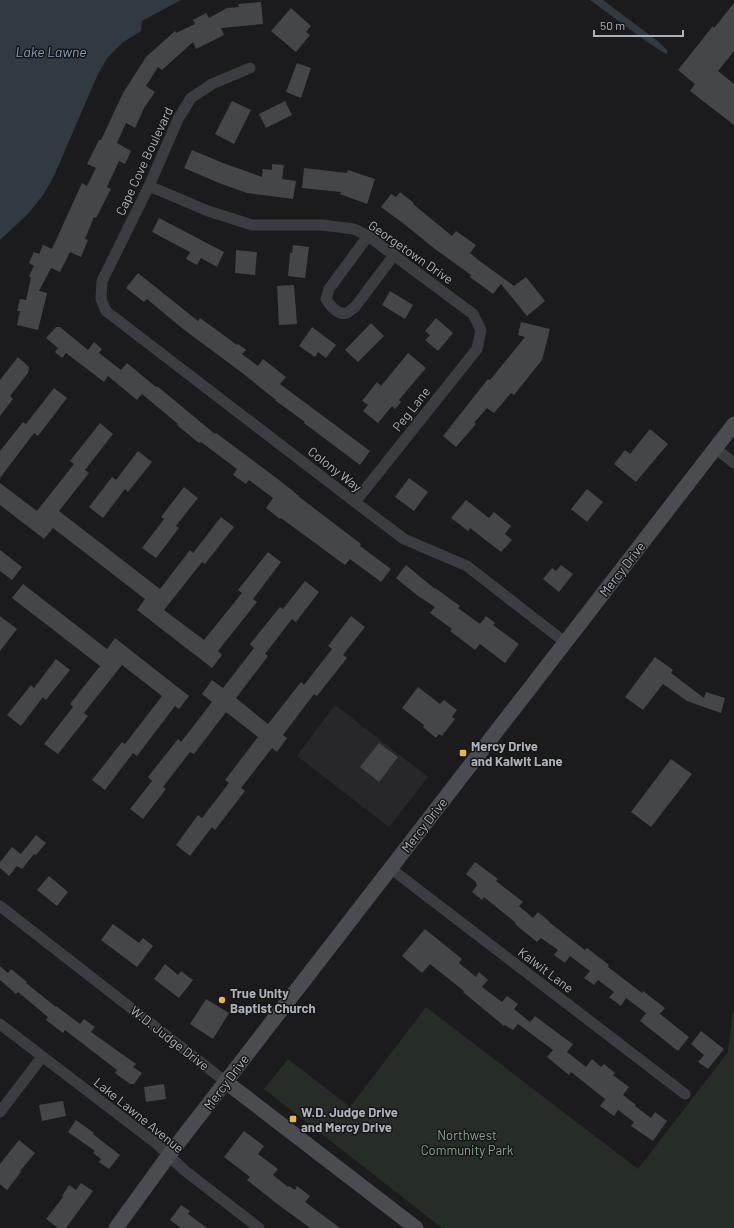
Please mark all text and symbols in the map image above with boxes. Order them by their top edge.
scale bar [594,12,683,38]
text: 50 m [600,18,625,32]
water label: Lake Lawne [16,43,87,60]
street label: Cape Cove Boulevard [112,104,176,218]
street label: Georgetown Drive [366,217,456,287]
street label: Peg Lane [389,384,433,434]
street label: Colony Way [305,443,365,495]
street label: Mercy Drive [596,538,648,600]
place label: Mercy Drive and Kalwit Lane [471,738,563,769]
marker: Mercy Drive and Kalwit Lane [458,748,468,758]
street label: Mercy Drive [398,794,450,856]
street label: Kalwit Lane [515,944,577,996]
place label: True Unity Baptist Church [230,985,316,1016]
marker: True Unity Baptist Church [217,995,227,1005]
street label: W.D. Judge Drive [128,1002,213,1074]
street label: Mercy Drive [200,1051,252,1113]
street label: Lake Lawne Avenue [91,1074,187,1156]
place label: W.D. Judge Drive and Mercy Drive [301,1104,398,1135]
marker: W.D. Judge Drive and Mercy Drive [288,1114,298,1124]
park label: Northwest Community Park [421,1127,514,1158]

